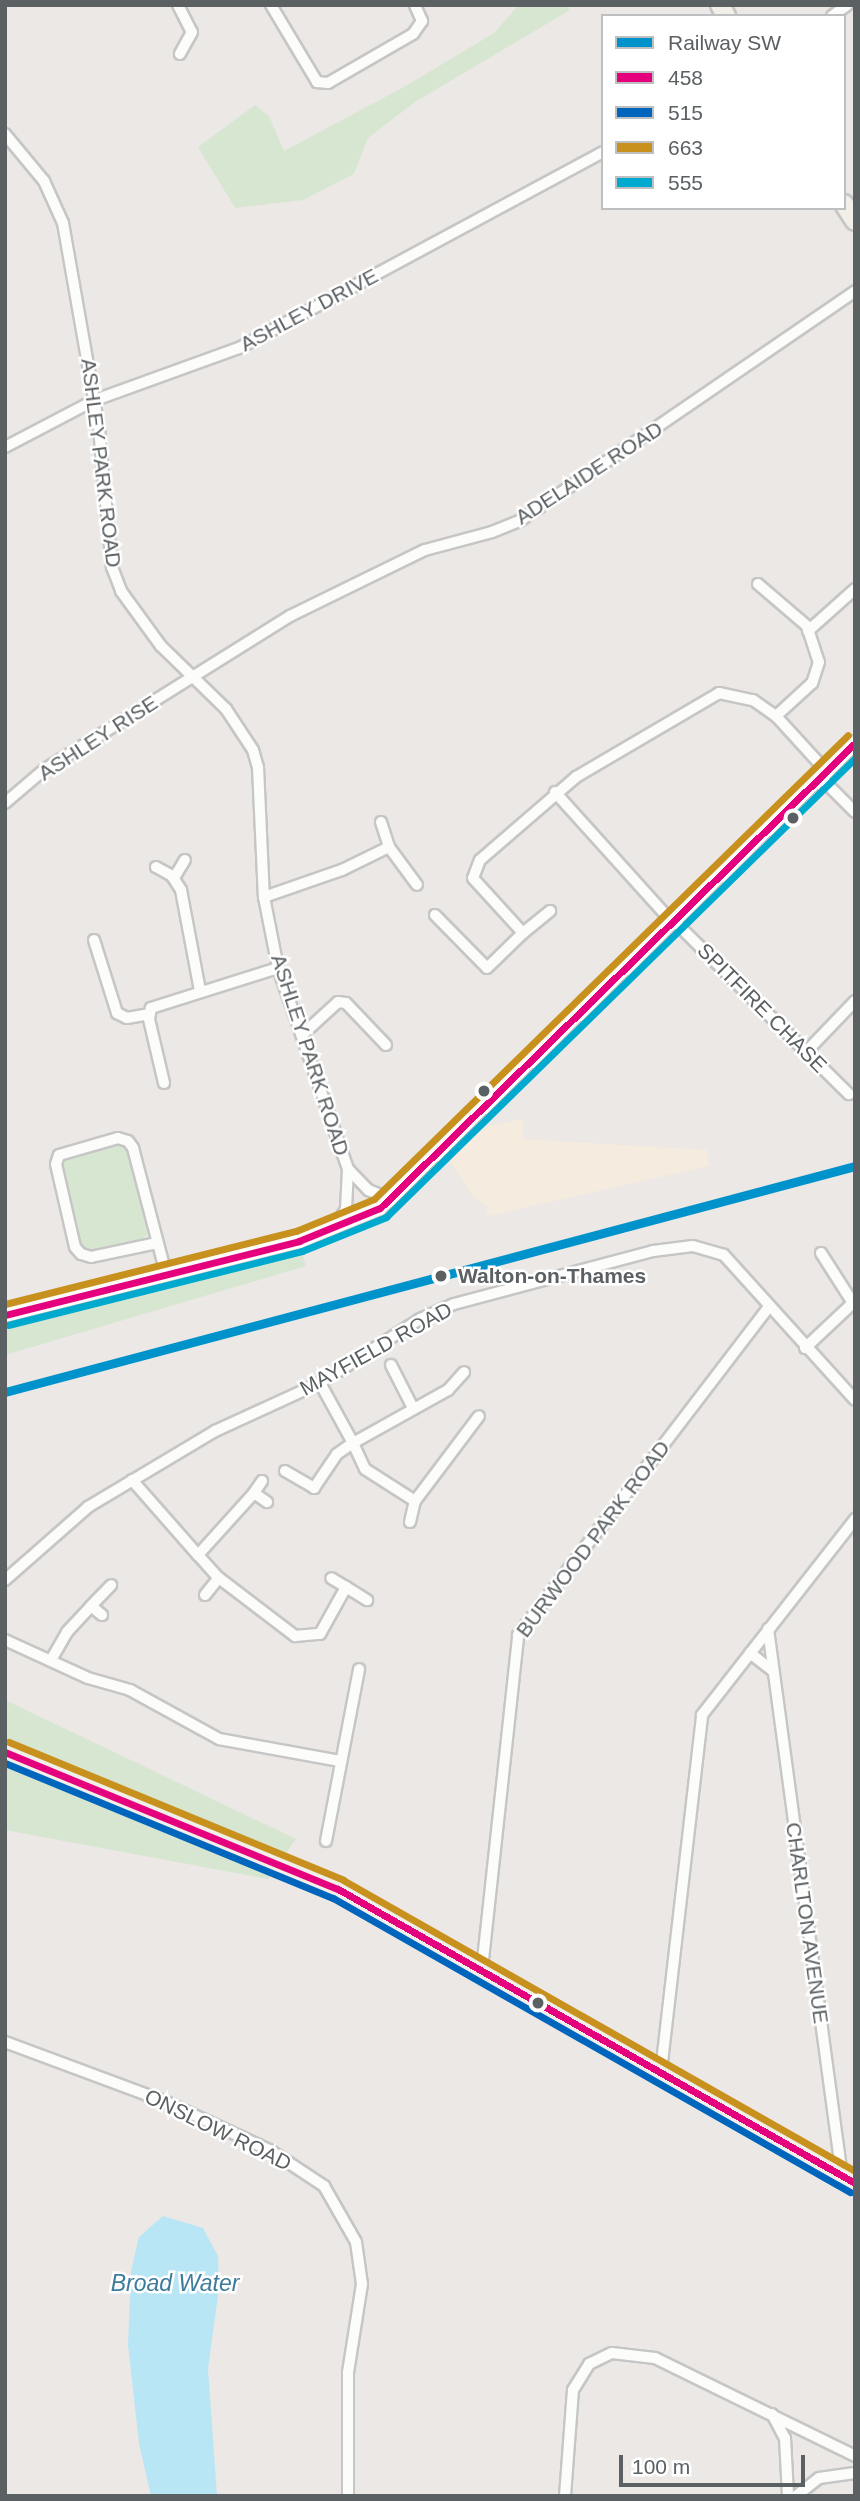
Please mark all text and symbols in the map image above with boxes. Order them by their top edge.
legend [601,14,846,210]
text: Railway SW [668,31,781,54]
text: 458 [668,66,703,89]
text: 515 [668,101,703,124]
text: 663 [668,136,703,159]
text: 555 [668,171,703,194]
street label: ASHLEY DRIVE [236,263,382,357]
street label: ASHLEY PARK ROAD [76,357,126,569]
street label: ADELAIDE ROAD [511,416,667,530]
street label: ASHLEY RISE [33,690,163,786]
unlabelled marker [786,811,800,825]
street label: SPITFIRE CHASE [692,938,832,1078]
street label: ASHLEY PARK ROAD [265,951,355,1159]
unlabelled marker [477,1084,491,1098]
place label: Walton-on-Thames [458,1263,646,1289]
marker: Walton-on-Thames [430,1265,452,1287]
street label: MAYFIELD ROAD [296,1297,456,1401]
street label: BURWOOD PARK ROAD [511,1436,675,1642]
street label: CHARLTON AVENUE [780,1820,834,2026]
unlabelled marker [531,1996,545,2010]
street label: ONSLOW ROAD [141,2084,295,2176]
water label: Broad Water [111,2269,239,2297]
scale bar [622,2442,808,2486]
text: 100 m [632,2455,690,2478]

